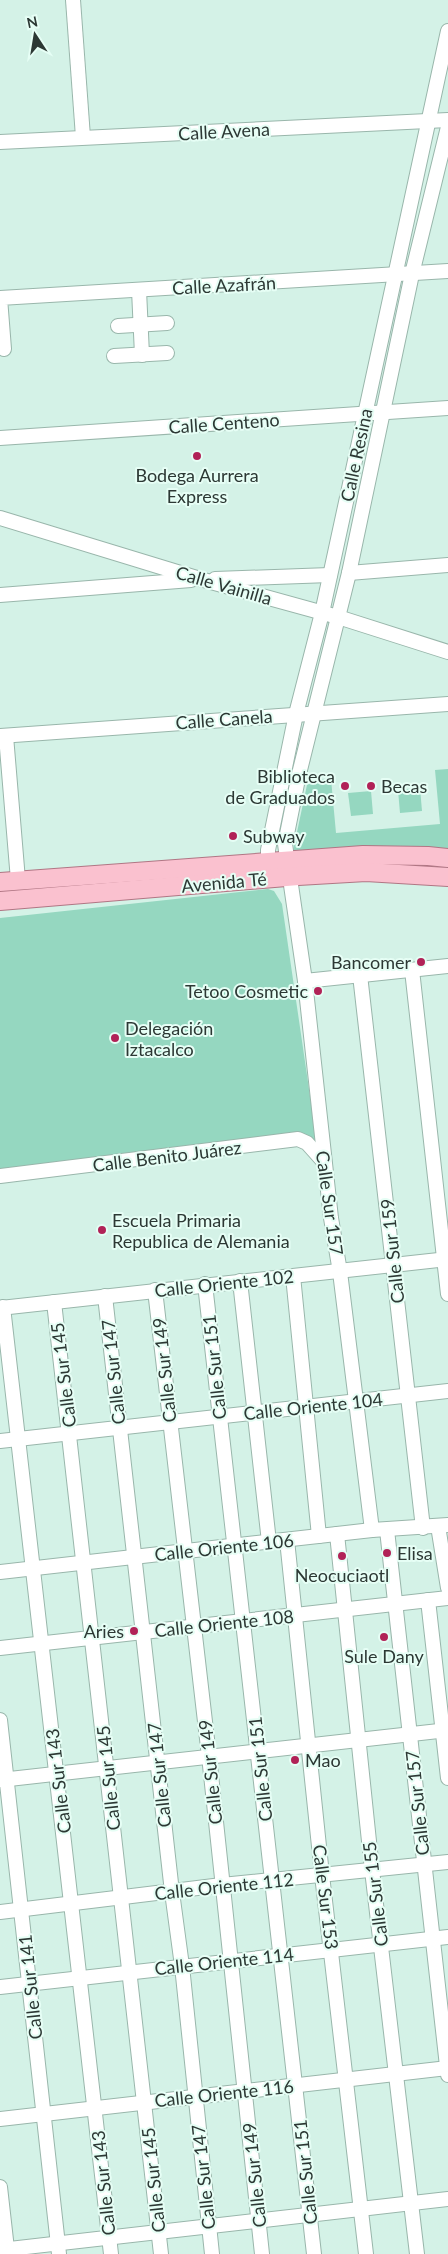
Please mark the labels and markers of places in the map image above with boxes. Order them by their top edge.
marker: Bodega Aurrera Express [191,450,203,462]
place label: Bodega Aurrera Express [135,464,259,507]
place label: Biblioteca de Graduados [225,765,335,808]
place label: Becas [381,775,428,797]
marker: Biblioteca de Graduados [339,780,351,792]
marker: Becas [365,780,377,792]
place label: Subway [243,825,305,847]
marker: Subway [227,830,239,842]
place label: Bancomer [331,951,411,973]
marker: Bancomer [415,956,427,968]
place label: Tetoo Cosmetic [185,980,308,1002]
marker: Tetoo Cosmetic [312,985,324,997]
place label: Delegación Iztacalco [125,1017,213,1060]
marker: Delegación Iztacalco [109,1032,121,1044]
place label: Escuela Primaria Republica de Alemania [112,1209,290,1252]
marker: Escuela Primaria Republica de Alemania [96,1224,108,1236]
place label: Elisa [397,1542,433,1564]
marker: Elisa [381,1547,393,1559]
marker: Neocuciaotl [336,1550,348,1562]
place label: Neocuciaotl [295,1564,389,1586]
place label: Aries [84,1620,124,1642]
marker: Aries [128,1625,140,1637]
marker: Sule Dany [378,1631,390,1643]
place label: Sule Dany [344,1645,424,1667]
place label: Mao [305,1749,341,1771]
marker: Mao [289,1754,301,1766]

